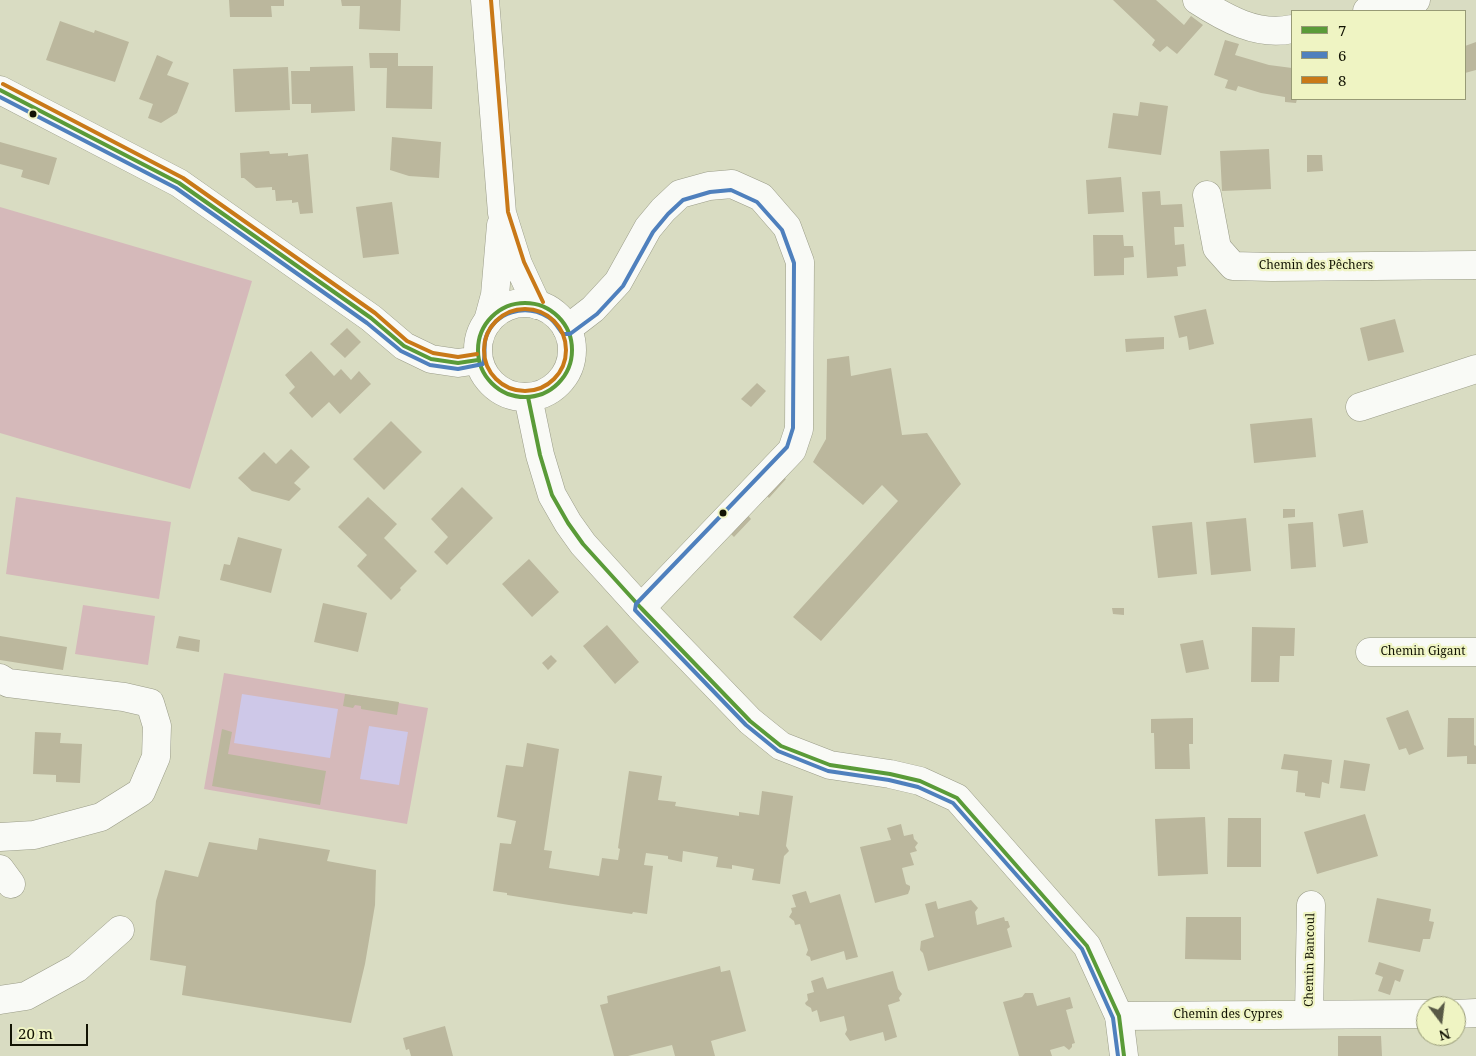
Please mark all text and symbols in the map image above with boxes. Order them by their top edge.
legend [1291,10,1466,100]
text: 7 [1338,20,1346,40]
text: 6 [1338,45,1346,65]
text: 8 [1338,70,1346,90]
unlabelled marker [28,109,38,119]
street label: Chemin des Pêchers [1259,259,1373,273]
unlabelled marker [718,508,728,518]
street label: Chemin Gigant [1380,645,1466,659]
street label: Chemin Bancoul [1302,913,1318,1007]
north arrow [1416,996,1466,1046]
street label: Chemin des Cypres [1174,1008,1282,1022]
scale bar [12,1014,90,1046]
text: 20 m [18,1023,53,1043]
text: N [1437,1024,1453,1046]

